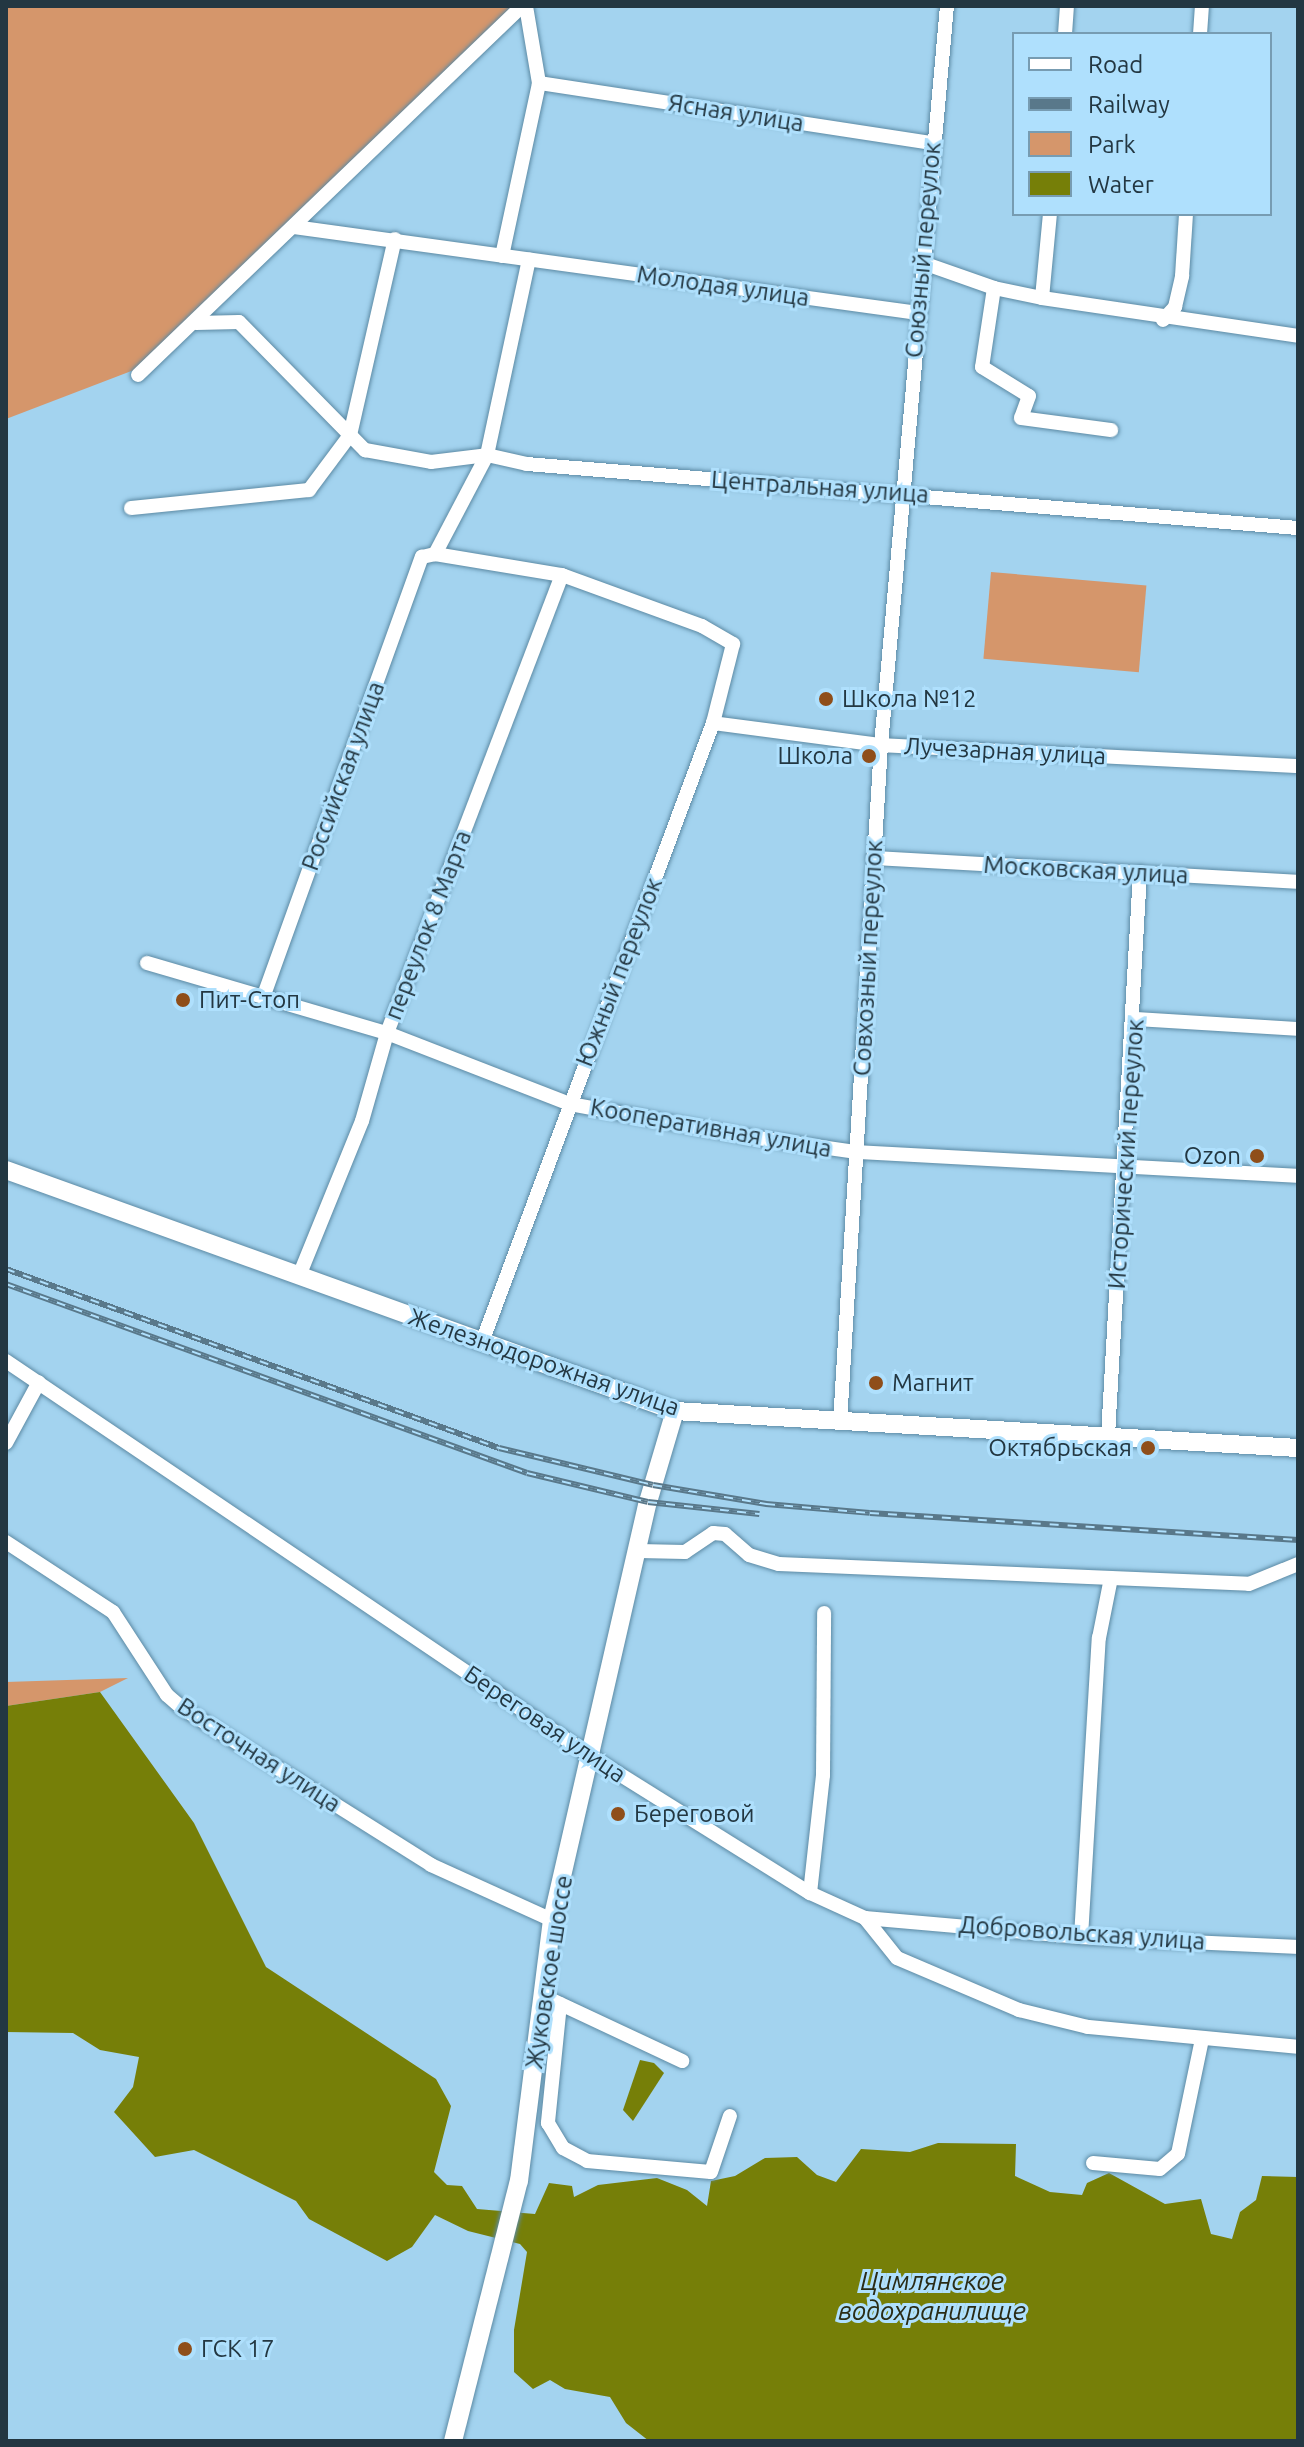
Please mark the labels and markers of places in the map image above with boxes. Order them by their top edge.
place label: Школа №12 [842,685,977,713]
marker: Школа №12 [817,690,835,708]
place label: Школа [777,742,853,770]
marker: Школа [860,747,878,765]
place label: Пит-Стоп [199,986,300,1014]
marker: Пит-Стоп [174,991,192,1009]
place label: Ozon [1184,1142,1241,1170]
marker: Ozon [1248,1147,1266,1165]
place label: Магнит [892,1369,974,1397]
marker: Магнит [867,1374,885,1392]
place label: Октябрьская [988,1434,1132,1462]
marker: Октябрьская [1139,1439,1157,1457]
place label: Береговой [634,1800,755,1828]
marker: Береговой [609,1805,627,1823]
place label: ГСК 17 [201,2335,274,2363]
marker: ГСК 17 [176,2340,194,2358]

